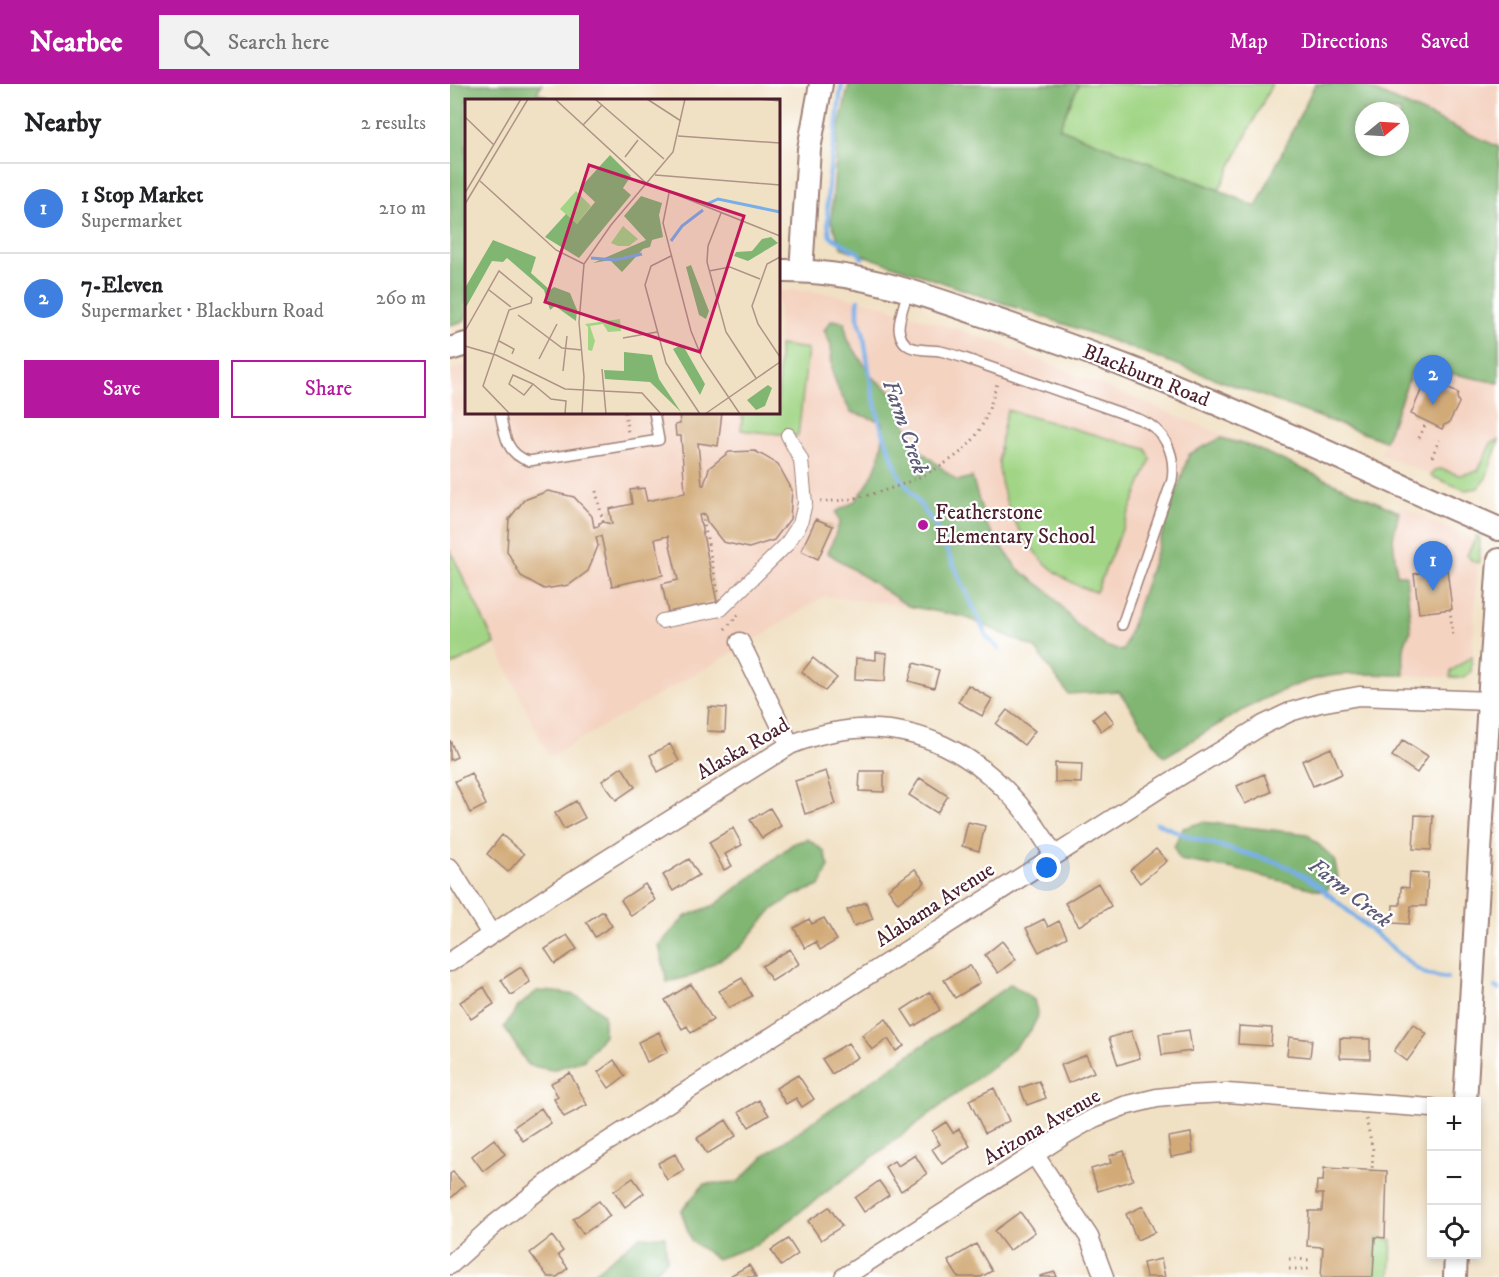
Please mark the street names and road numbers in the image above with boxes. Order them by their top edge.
street label: Blackburn Road [1079,339,1214,413]
street label: Alaska Road [692,712,795,786]
street label: Alabama Avenue [870,857,1000,953]
street label: Arizona Avenue [979,1083,1105,1171]

